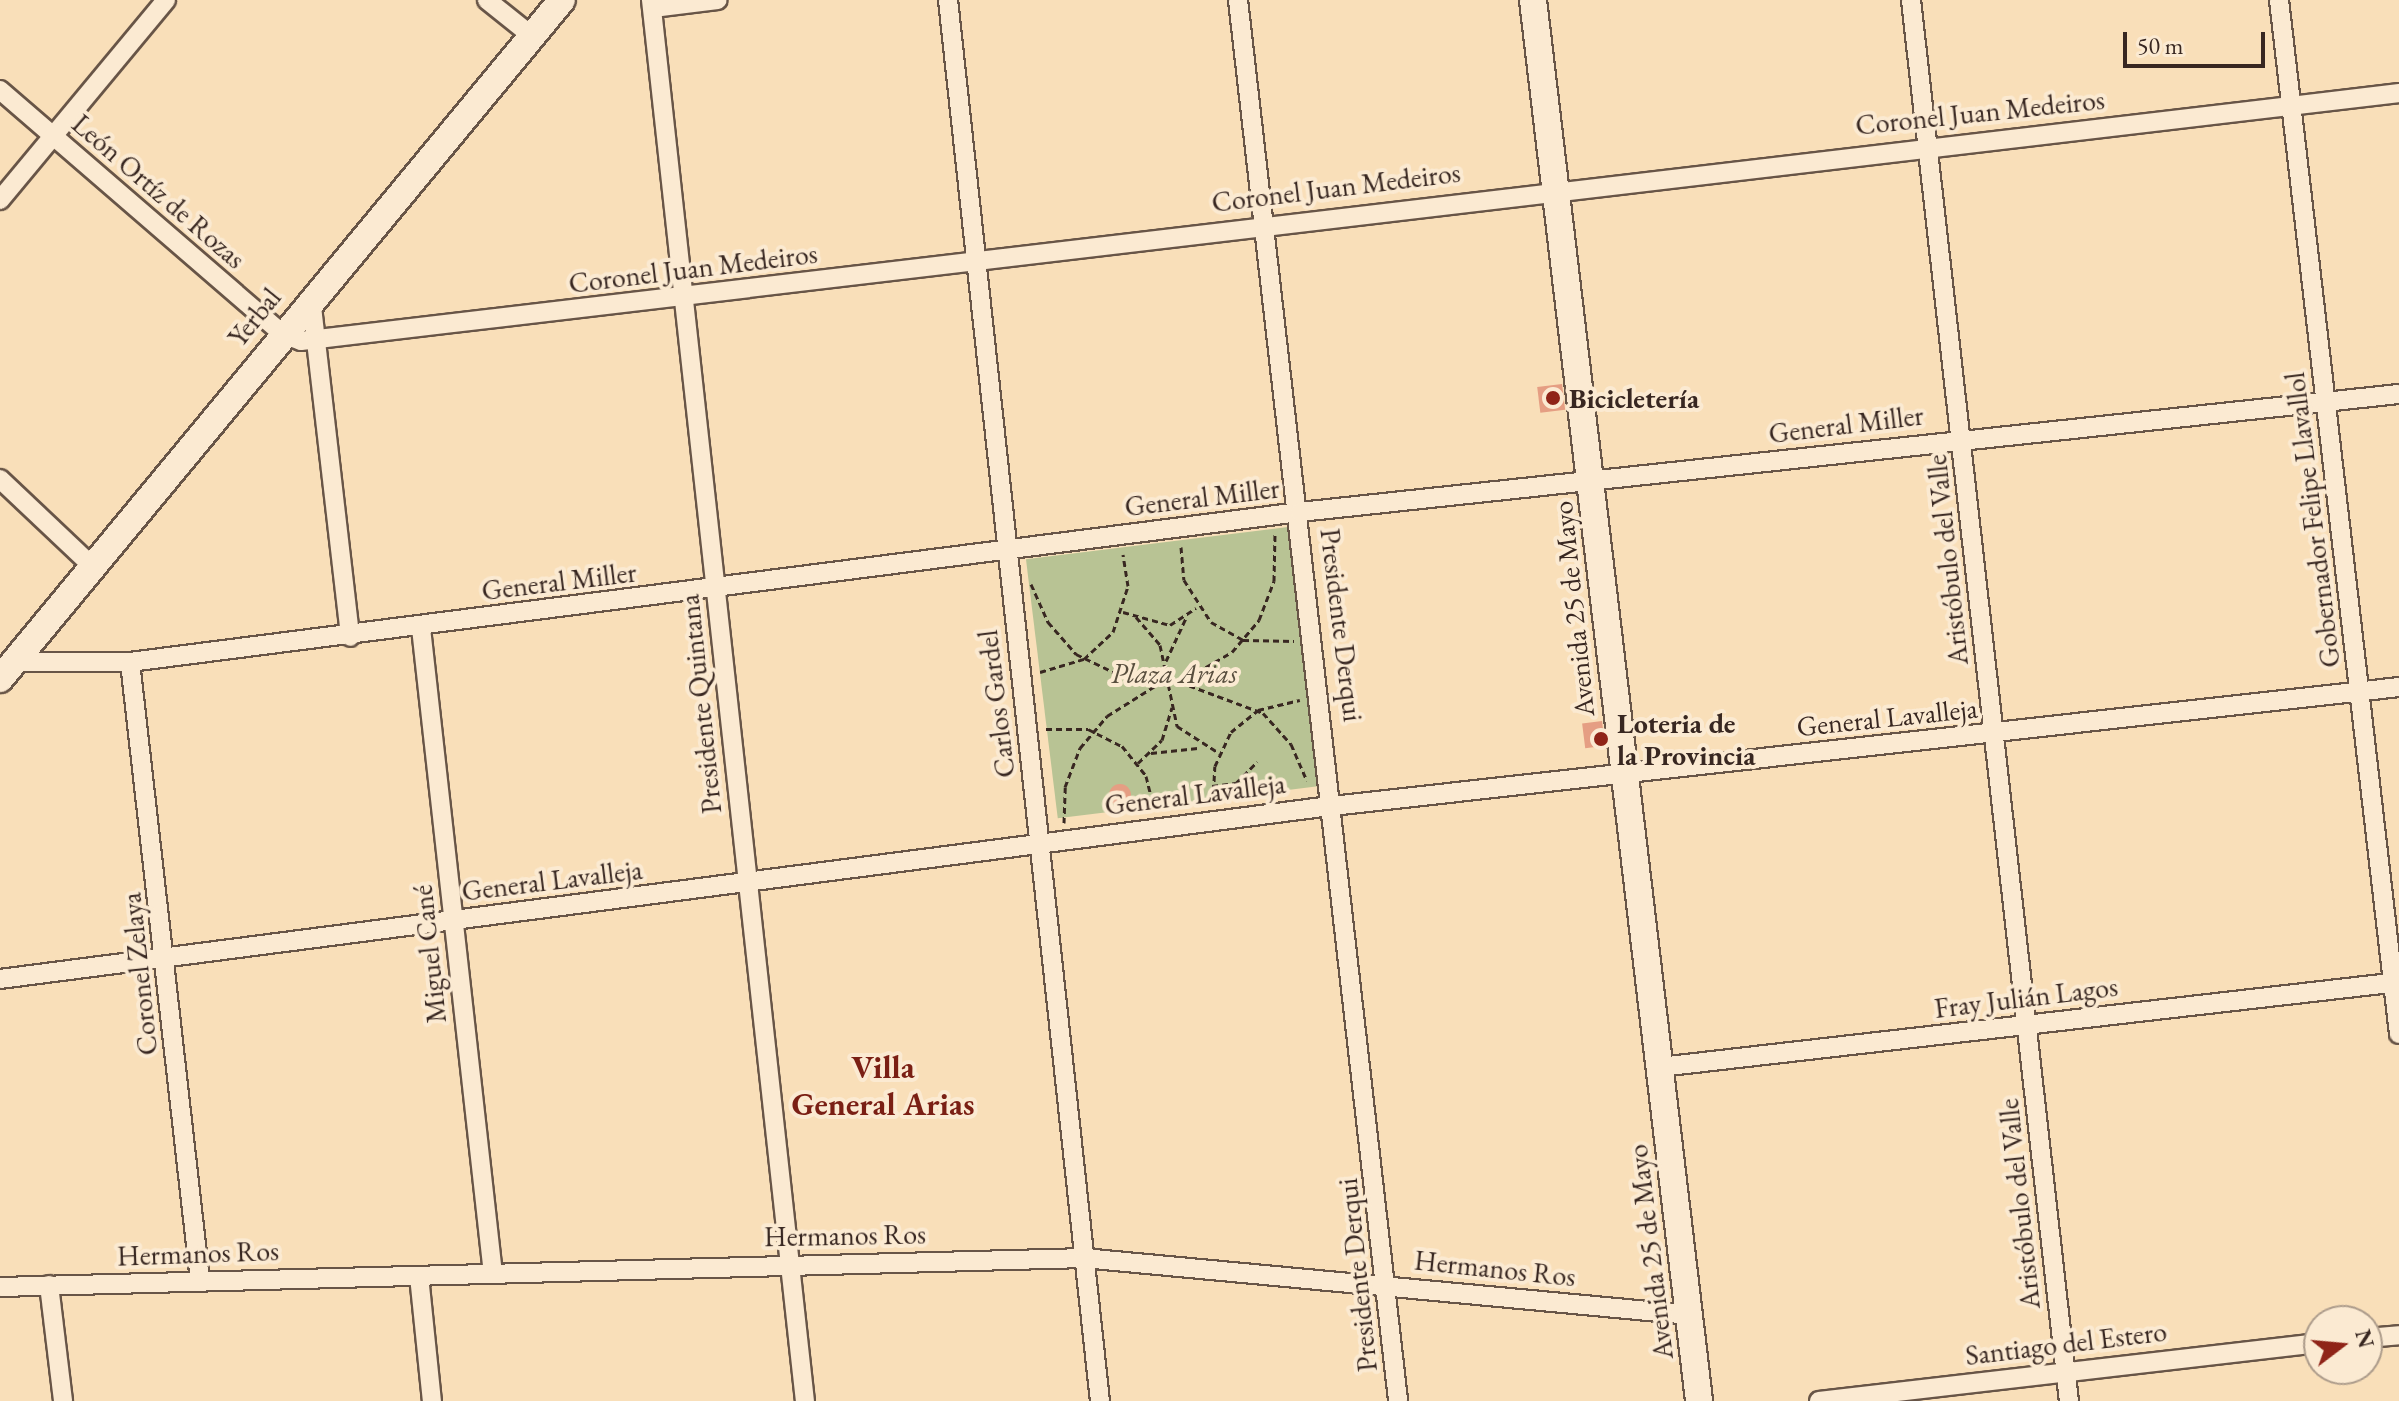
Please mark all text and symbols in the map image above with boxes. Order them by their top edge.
scale bar [2127,16,2269,66]
text: 50 m [2137,30,2184,61]
street label: Coronel Juan Medeiros [1854,82,2106,142]
street label: León Ortíz de Rozas [65,107,253,275]
street label: Coronel Juan Medeiros [1210,155,1462,219]
street label: Coronel Juan Medeiros [567,236,819,300]
street label: Yerbal [220,281,288,353]
street label: Gobernador Felipe Llavallol [2277,370,2347,670]
place label: Bicicletería [1569,381,1699,415]
marker: Bicicletería [1544,389,1562,407]
street label: General Miller [1767,398,1925,450]
street label: Aristóbulo del Valle [1919,453,1975,667]
street label: General Miller [1123,471,1281,523]
street label: Avenida 25 de Mayo [1545,500,1601,718]
street label: Presidente Derqui [1313,526,1371,724]
street label: General Miller [480,555,638,607]
street label: Presidente Quintana [672,593,728,815]
street label: Carlos Gardel [970,628,1022,780]
park label: Plaza Arias [1111,656,1237,690]
street label: General Lavalleja [1795,691,1979,743]
place label: Loteria de la Provincia [1617,706,1755,772]
marker: Loteria de la Provincia [1592,730,1610,748]
street label: General Lavalleja [1103,766,1287,822]
street label: General Lavalleja [460,852,644,908]
street label: Miguel Cané [405,883,453,1025]
street label: Coronel Zelaya [114,891,164,1057]
street label: Fray Julián Lagos [1932,969,2120,1025]
district label: Villa General Arias [791,1049,975,1124]
street label: Aristóbulo del Valle [1991,1097,2047,1311]
street label: Avenida 25 de Mayo [1620,1142,1680,1362]
street label: Presidente Derqui [1330,1177,1384,1373]
street label: Hermanos Ros [764,1217,926,1253]
street label: Hermanos Ros [116,1233,280,1273]
street label: Hermanos Ros [1413,1243,1577,1293]
north arrow [2303,1305,2383,1385]
street label: Santiago del Estero [1963,1314,2169,1372]
text: N [2348,1326,2381,1351]

